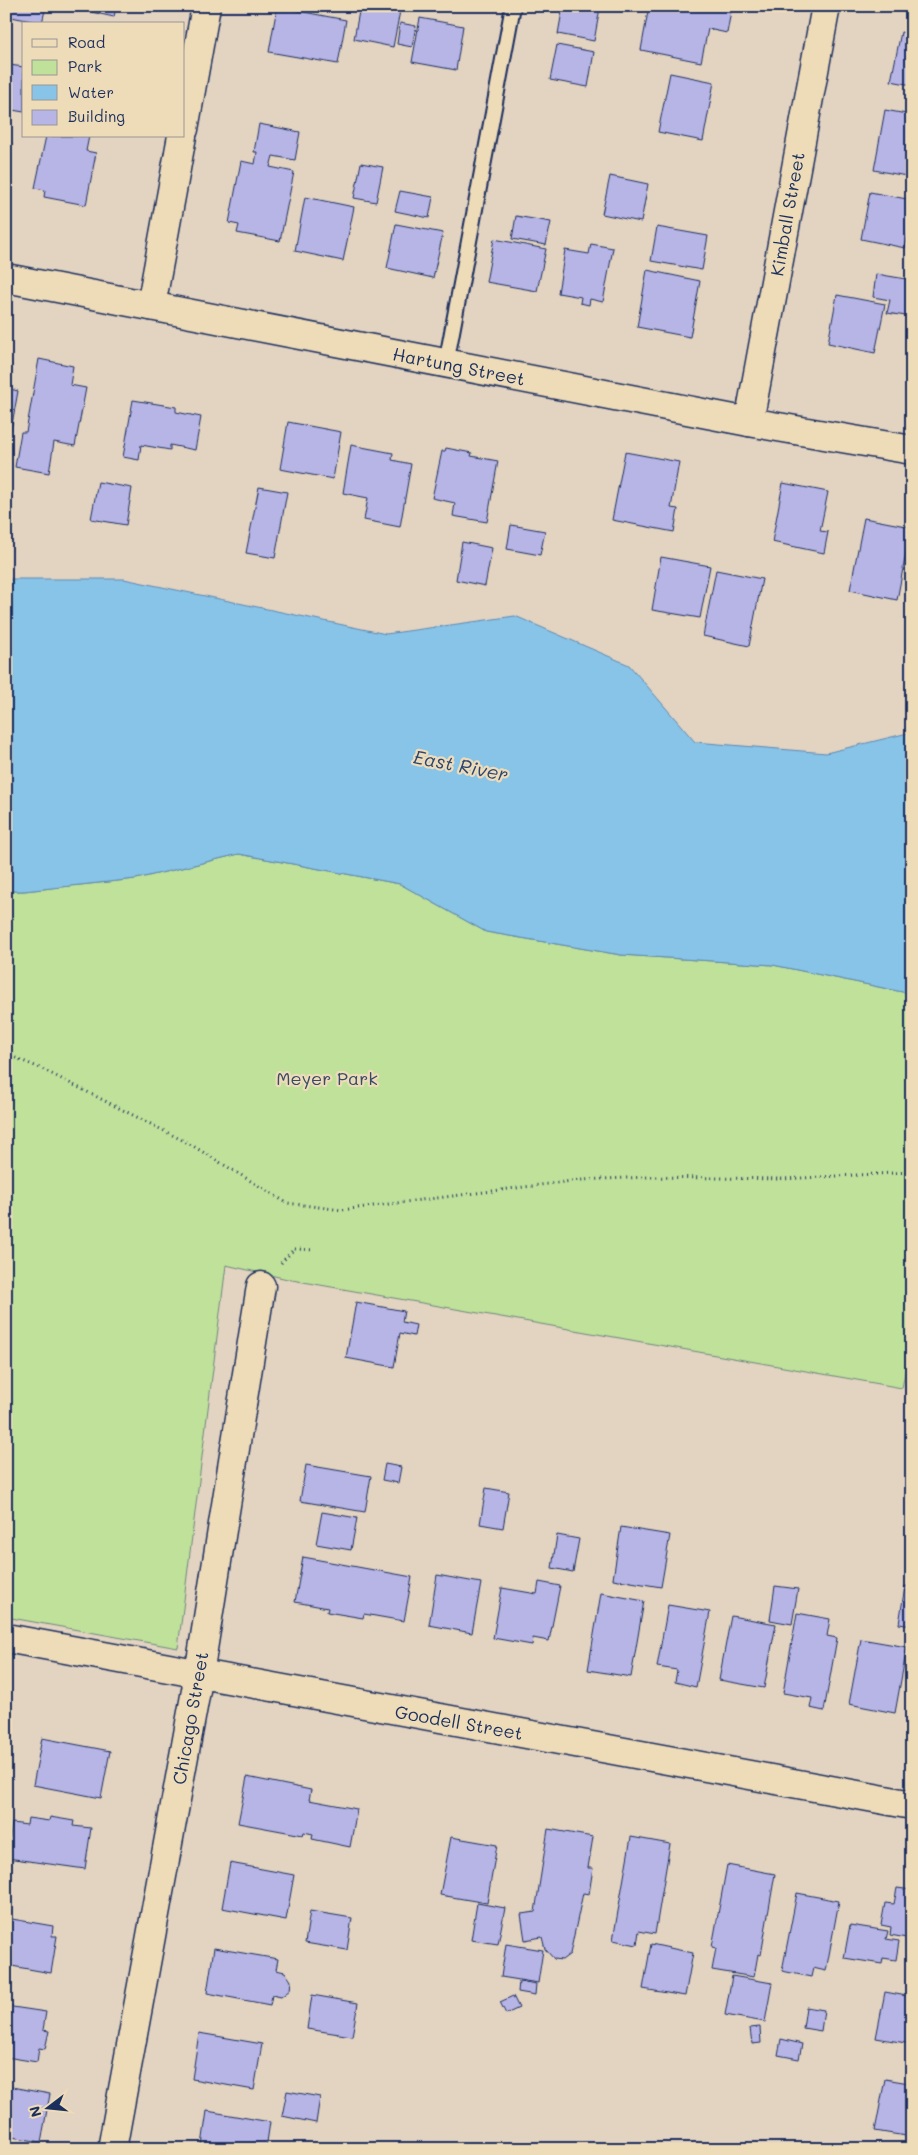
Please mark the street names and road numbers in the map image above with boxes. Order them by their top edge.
street label: Kimball Street [764,150,810,278]
street label: Hartung Street [391,341,527,391]
street label: Chicago Street [167,1650,213,1786]
street label: Goodell Street [393,1699,525,1745]

